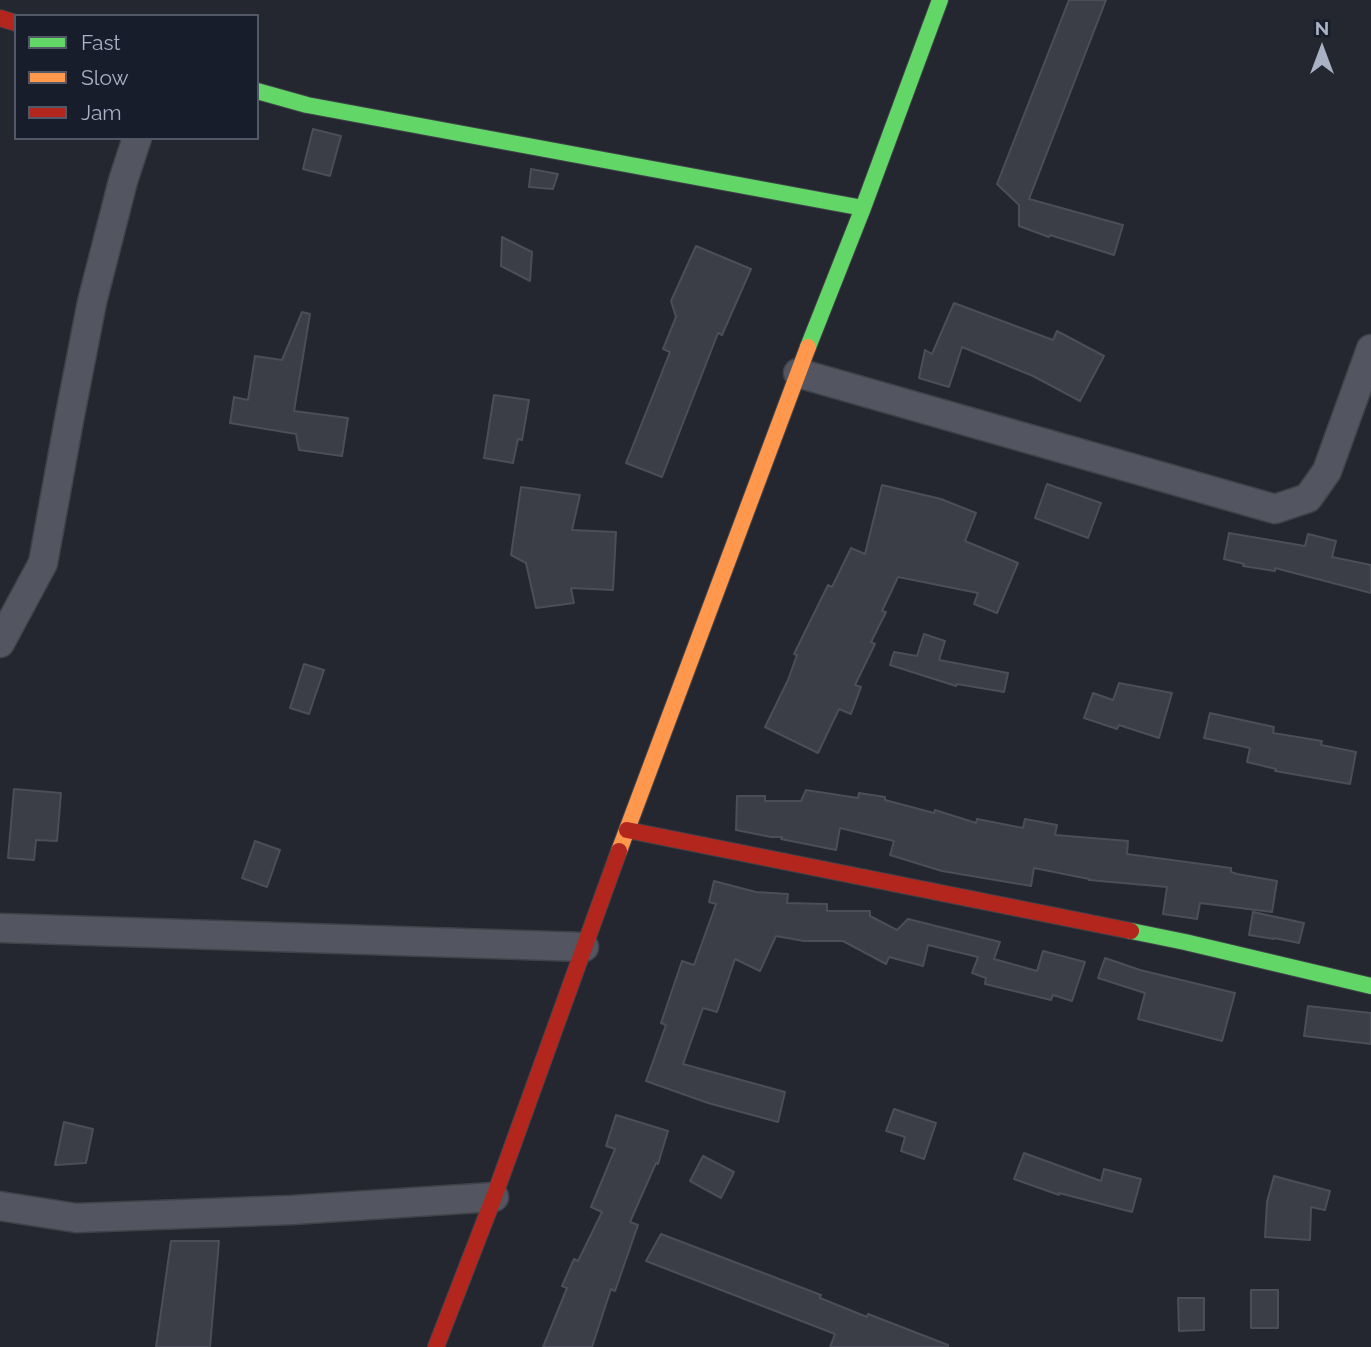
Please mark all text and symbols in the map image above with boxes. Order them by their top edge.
legend [14,14,259,140]
north arrow [1287,14,1357,84]
text: N [1315,17,1329,39]
text: Fast [81,30,121,55]
text: Slow [81,65,129,90]
text: Jam [81,100,122,125]

